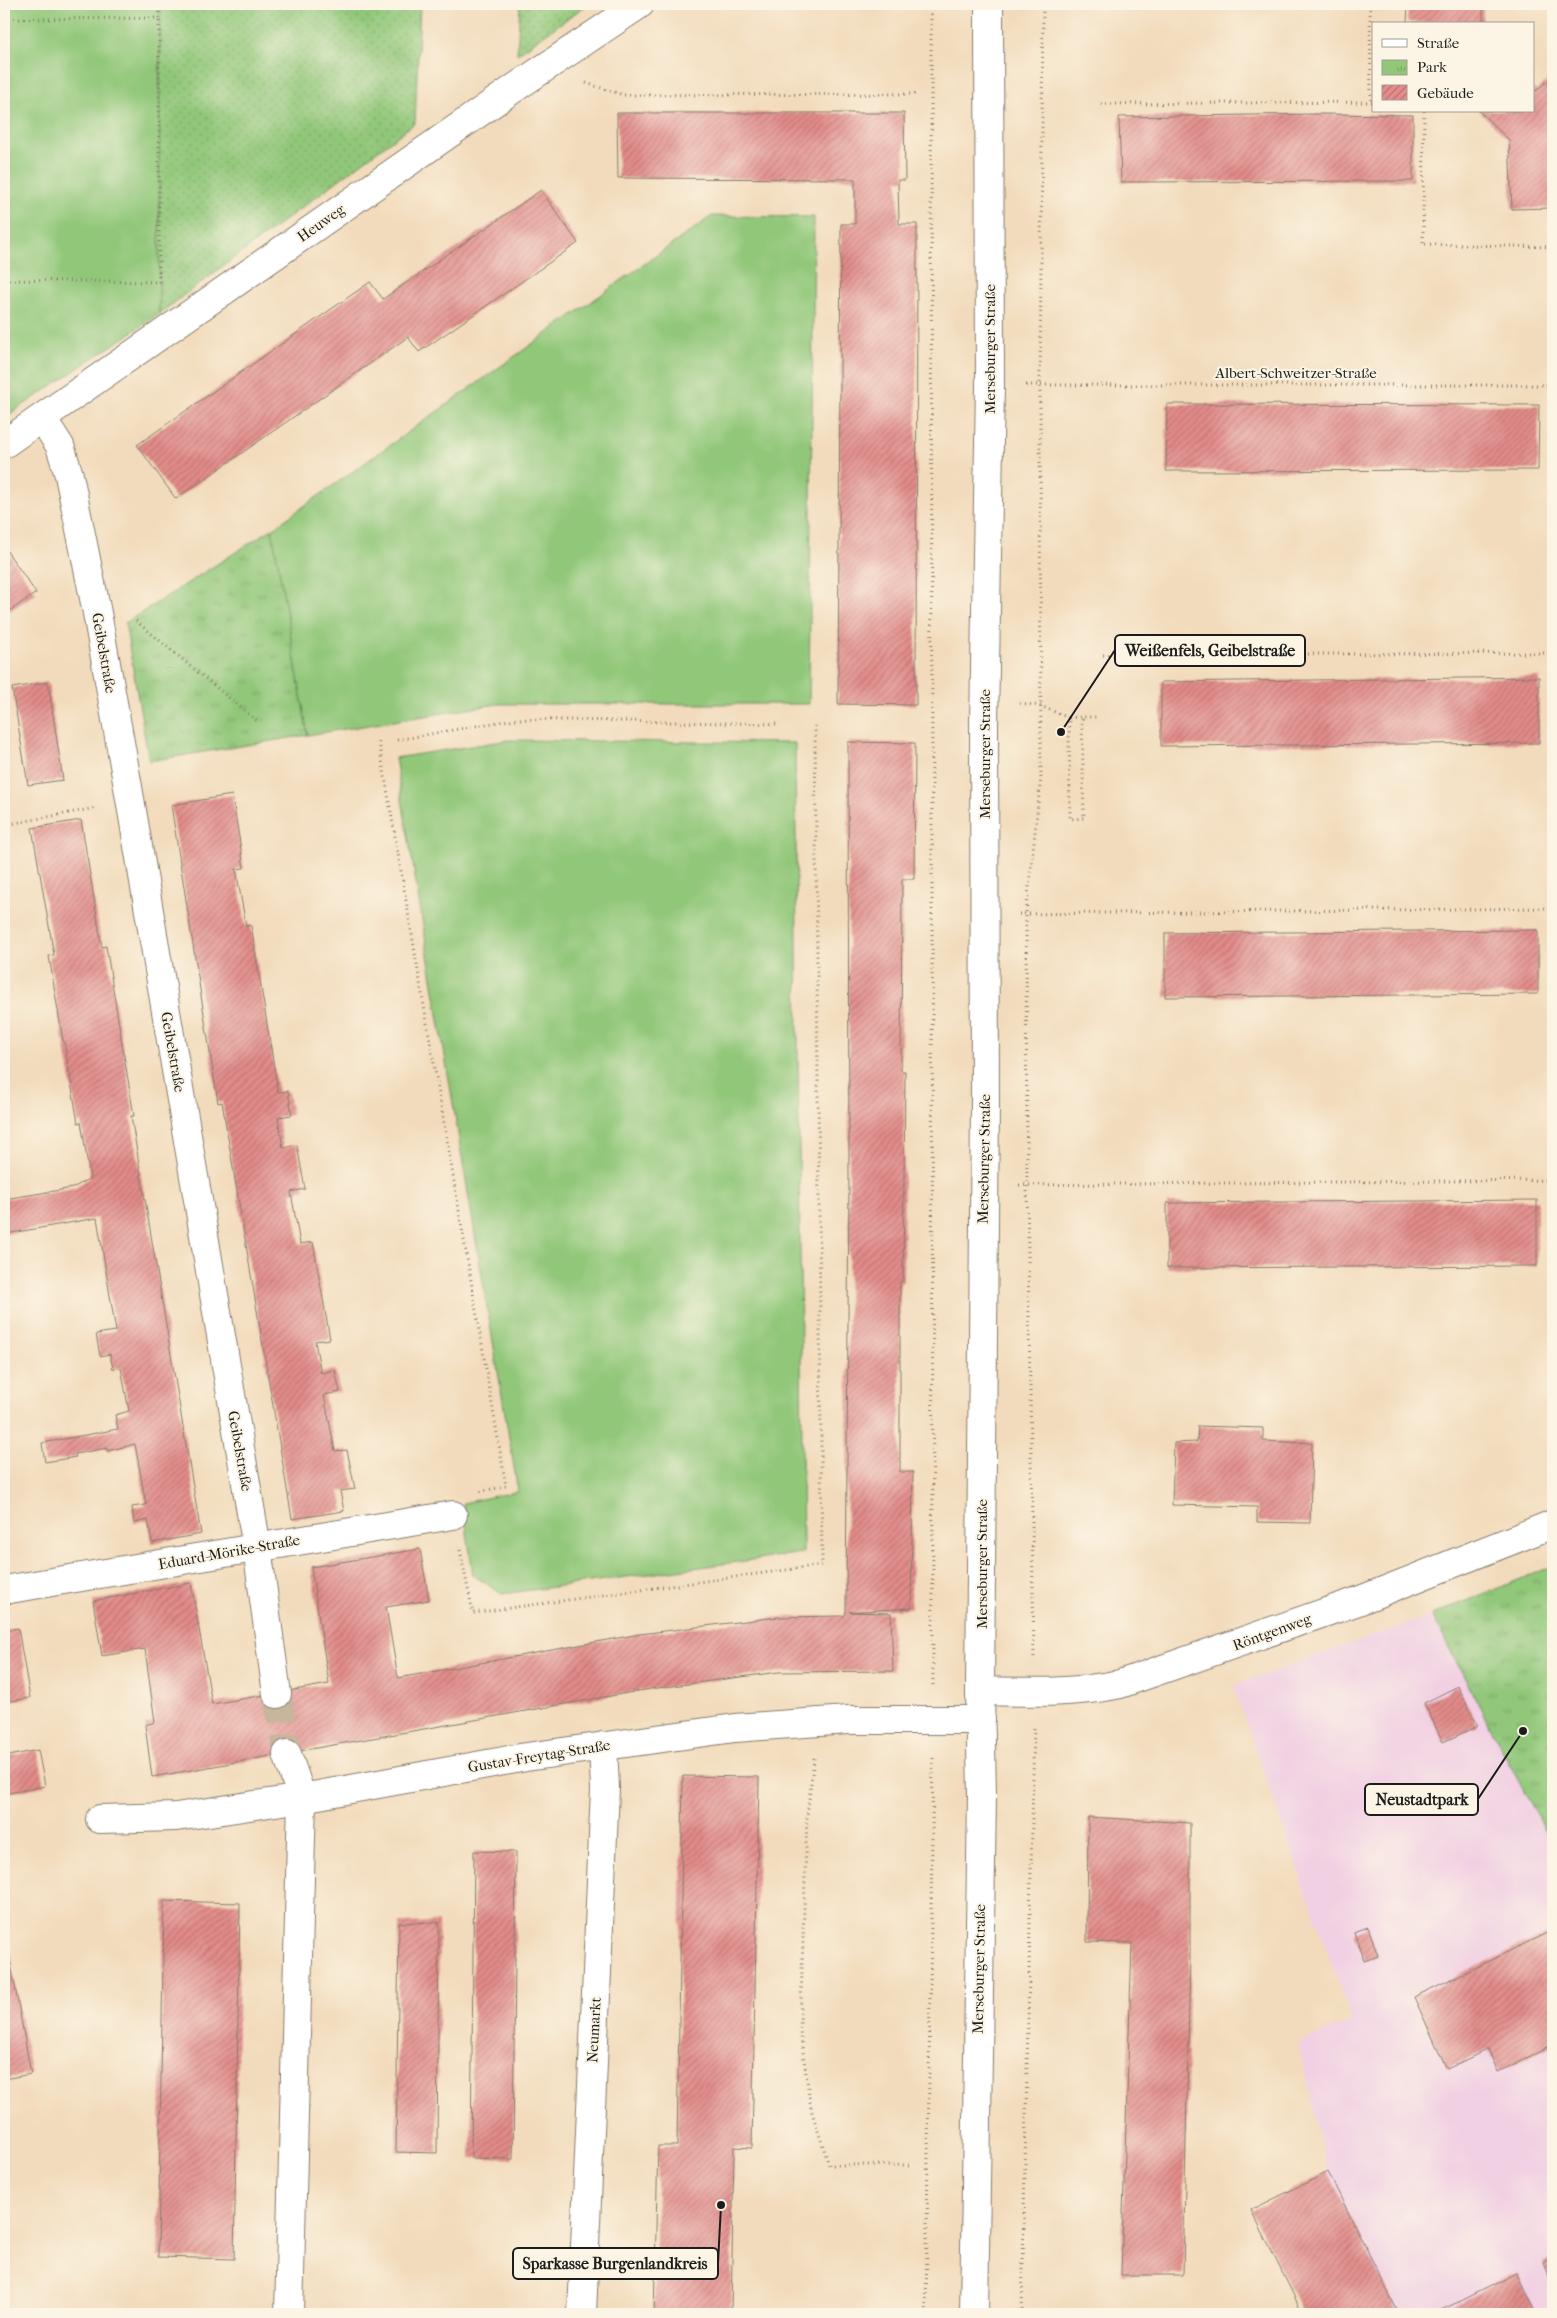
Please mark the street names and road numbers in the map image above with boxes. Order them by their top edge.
street label: Heuweg [294,200,349,246]
street label: Merseburger Straße [981,283,999,414]
street label: Albert-Schweitzer-Straße [1214,364,1377,382]
street label: Geibelstraße [88,611,120,695]
street label: Merseburger Straße [976,688,994,819]
street label: Geibelstraße [157,1010,189,1094]
street label: Merseburger Straße [974,1093,994,1224]
street label: Geibelstraße [224,1409,256,1493]
street label: Merseburger Straße [973,1498,991,1629]
street label: Eduard-Mörike-Straße [157,1531,302,1573]
street label: Röntgenweg [1230,1609,1315,1655]
street label: Gustav-Freytag-Straße [467,1736,612,1776]
street label: Merseburger Straße [969,1903,989,2034]
street label: Neumarkt [583,1996,605,2063]

